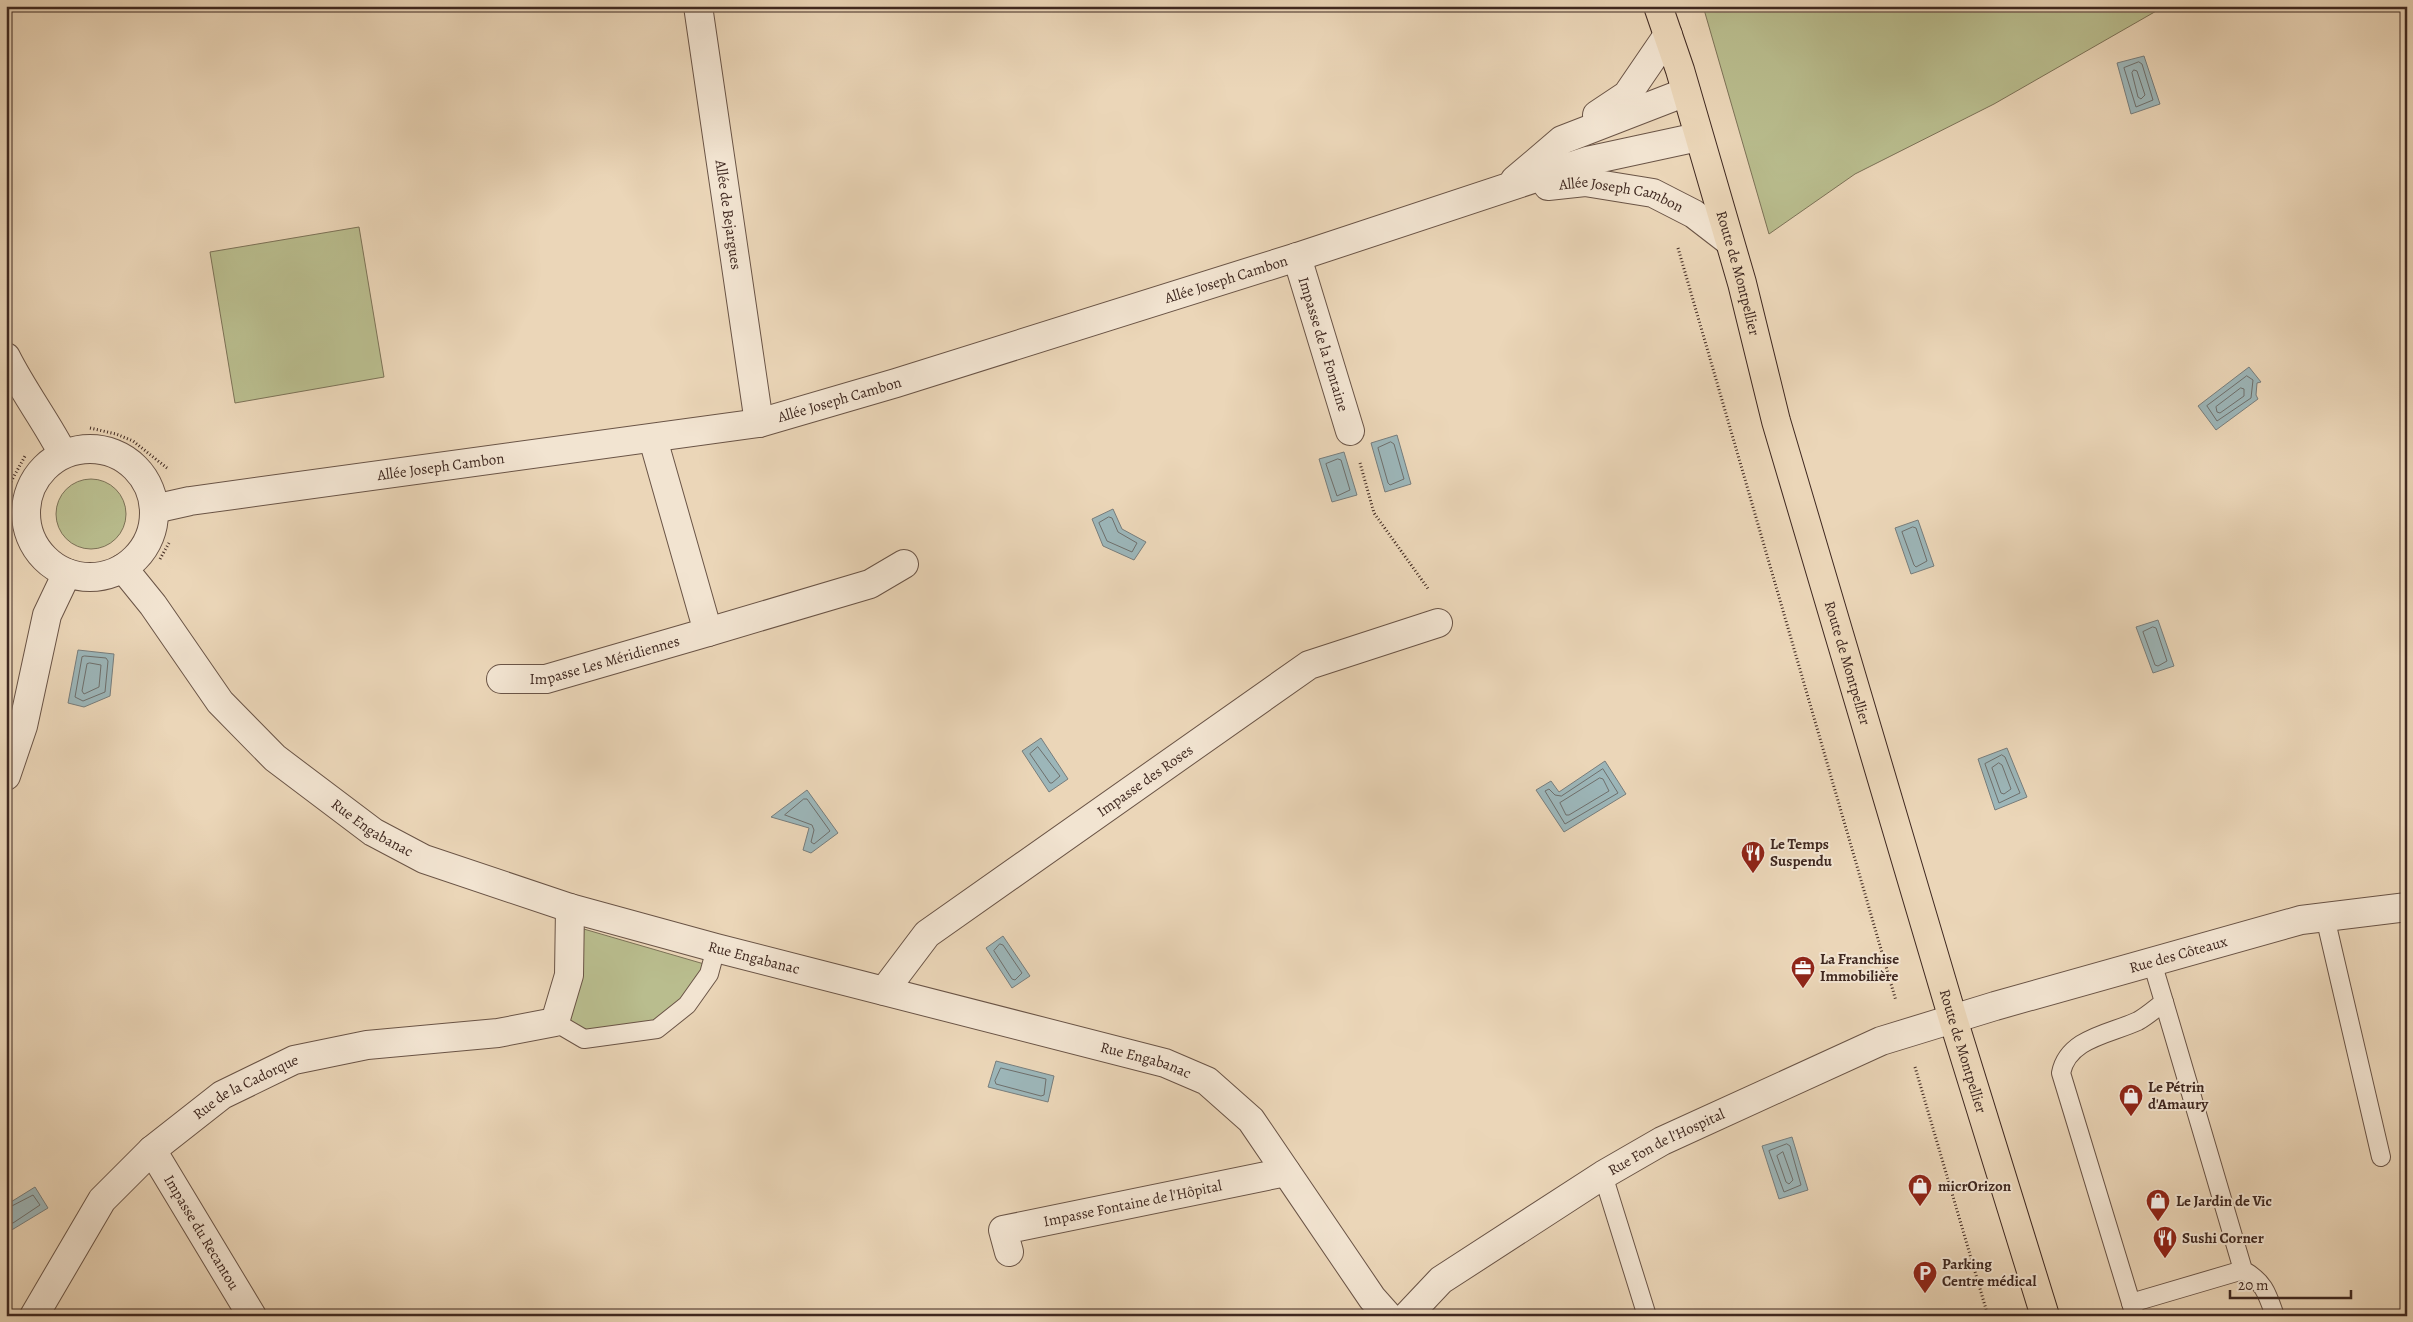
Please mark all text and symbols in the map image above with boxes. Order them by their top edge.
street label: Allée de Bejargues [711,158,746,271]
street label: Allée Joseph Cambon [1557,172,1687,217]
street label: Route de Montpellier [1711,208,1765,338]
street label: Allée Joseph Cambon [1161,251,1290,308]
street label: Impasse de la Fontaine [1294,274,1354,414]
street label: Allée Joseph Cambon [774,372,904,427]
street label: Allée Joseph Cambon [375,448,506,485]
street label: Route de Montpellier [1820,599,1875,728]
street label: Impasse Les Méridiennes [529,631,682,689]
street label: Impasse des Roses [1093,740,1197,821]
street label: Rue Engabanac [327,794,417,861]
place label: Le Temps Suspendu [1770,834,1833,871]
restaurant icon: Le Temps Suspendu [1740,840,1766,874]
street label: Rue des Côteaux [2127,931,2230,978]
street label: Rue Engabanac [706,936,802,979]
place label: La Franchise Immobilière [1820,949,1899,986]
office icon: La Franchise Immobilière [1790,955,1816,989]
street label: Route de Montpellier [1935,987,1992,1116]
street label: Rue Engabanac [1098,1037,1194,1083]
street label: Rue de la Cadorque [189,1049,300,1124]
place label: Le Pétrin d'Amaury [2148,1077,2209,1114]
shop icon: Le Pétrin d'Amaury [2118,1083,2144,1117]
street label: Rue Fon de l'Hospital [1604,1104,1728,1180]
street label: Impasse du Recantou [159,1171,244,1294]
shop icon: micrOrizon [1907,1173,1933,1207]
street label: Impasse Fontaine de l'Hôpital [1041,1175,1224,1231]
place label: micrOrizon [1938,1176,2012,1196]
shop icon: Le Jardin de Vic [2145,1188,2171,1222]
place label: Le Jardin de Vic [2176,1191,2272,1211]
restaurant icon: Sushi Corner [2152,1225,2178,1259]
place label: Sushi Corner [2182,1228,2264,1248]
place label: Parking Centre médical [1942,1254,2036,1291]
parking icon: Parking Centre médical [1912,1260,1938,1294]
scale bar [2230,1267,2352,1299]
text: 20 m [2238,1275,2269,1295]

